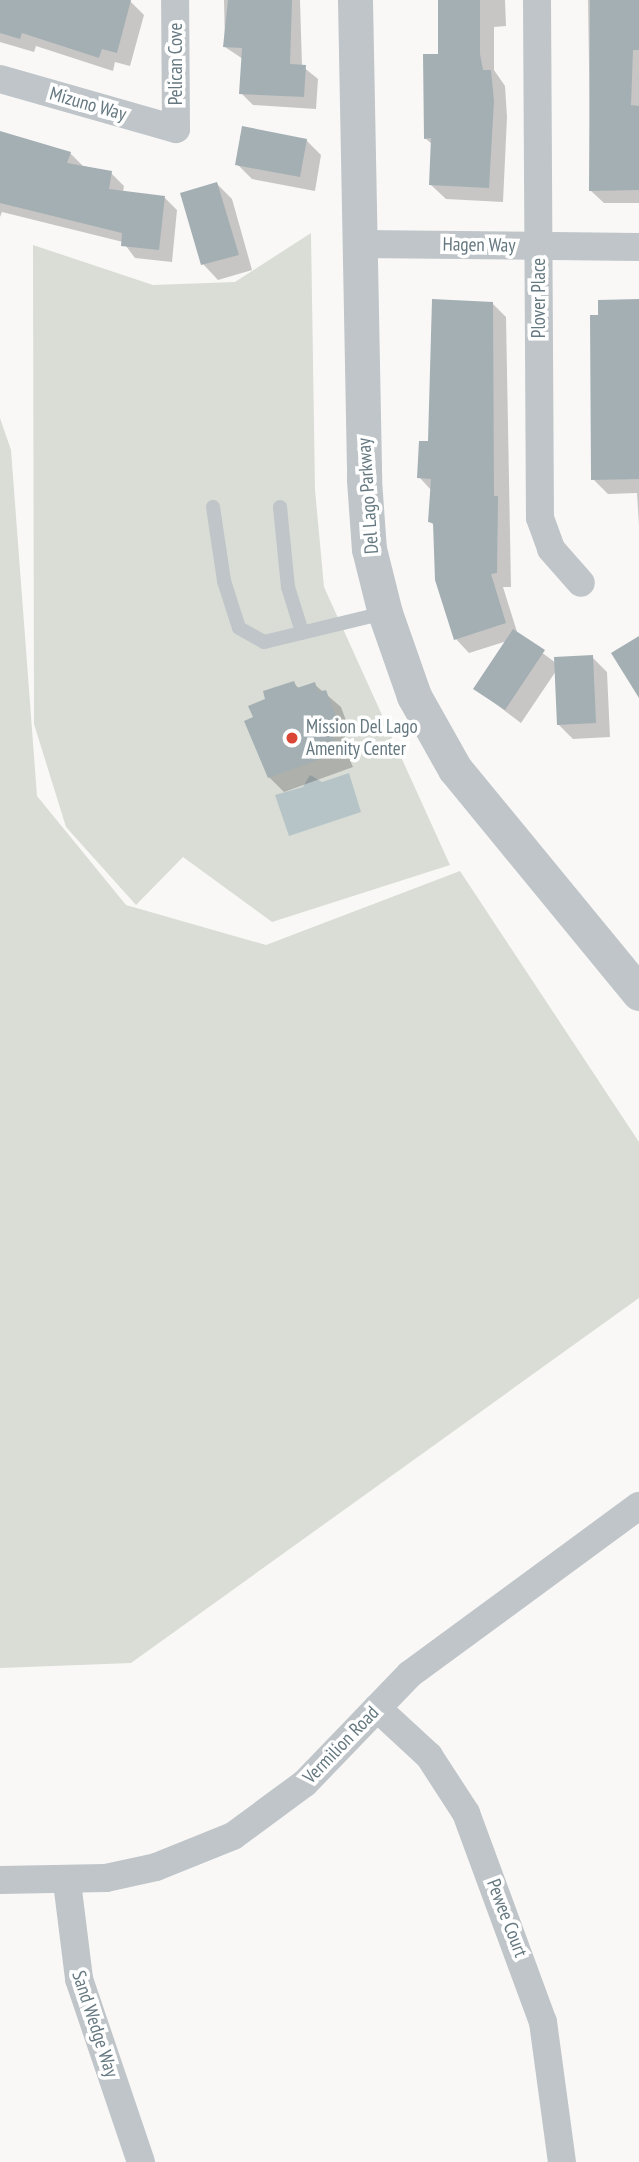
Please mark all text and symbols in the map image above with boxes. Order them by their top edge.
street label: Pelican Cove [165,23,187,105]
street label: Mizuno Way [47,82,129,126]
street label: Hagen Way [442,233,516,257]
street label: Plover Place [528,258,550,338]
street label: Del Lago Parkway [353,437,383,555]
place label: Mission Del Lago Amenity Center [306,716,418,760]
marker: Mission Del Lago Amenity Center [284,730,300,746]
street label: Vermilion Road [298,1701,384,1789]
street label: Pewee Court [482,1876,532,1960]
street label: Sand Wedge Way [67,1967,123,2081]

